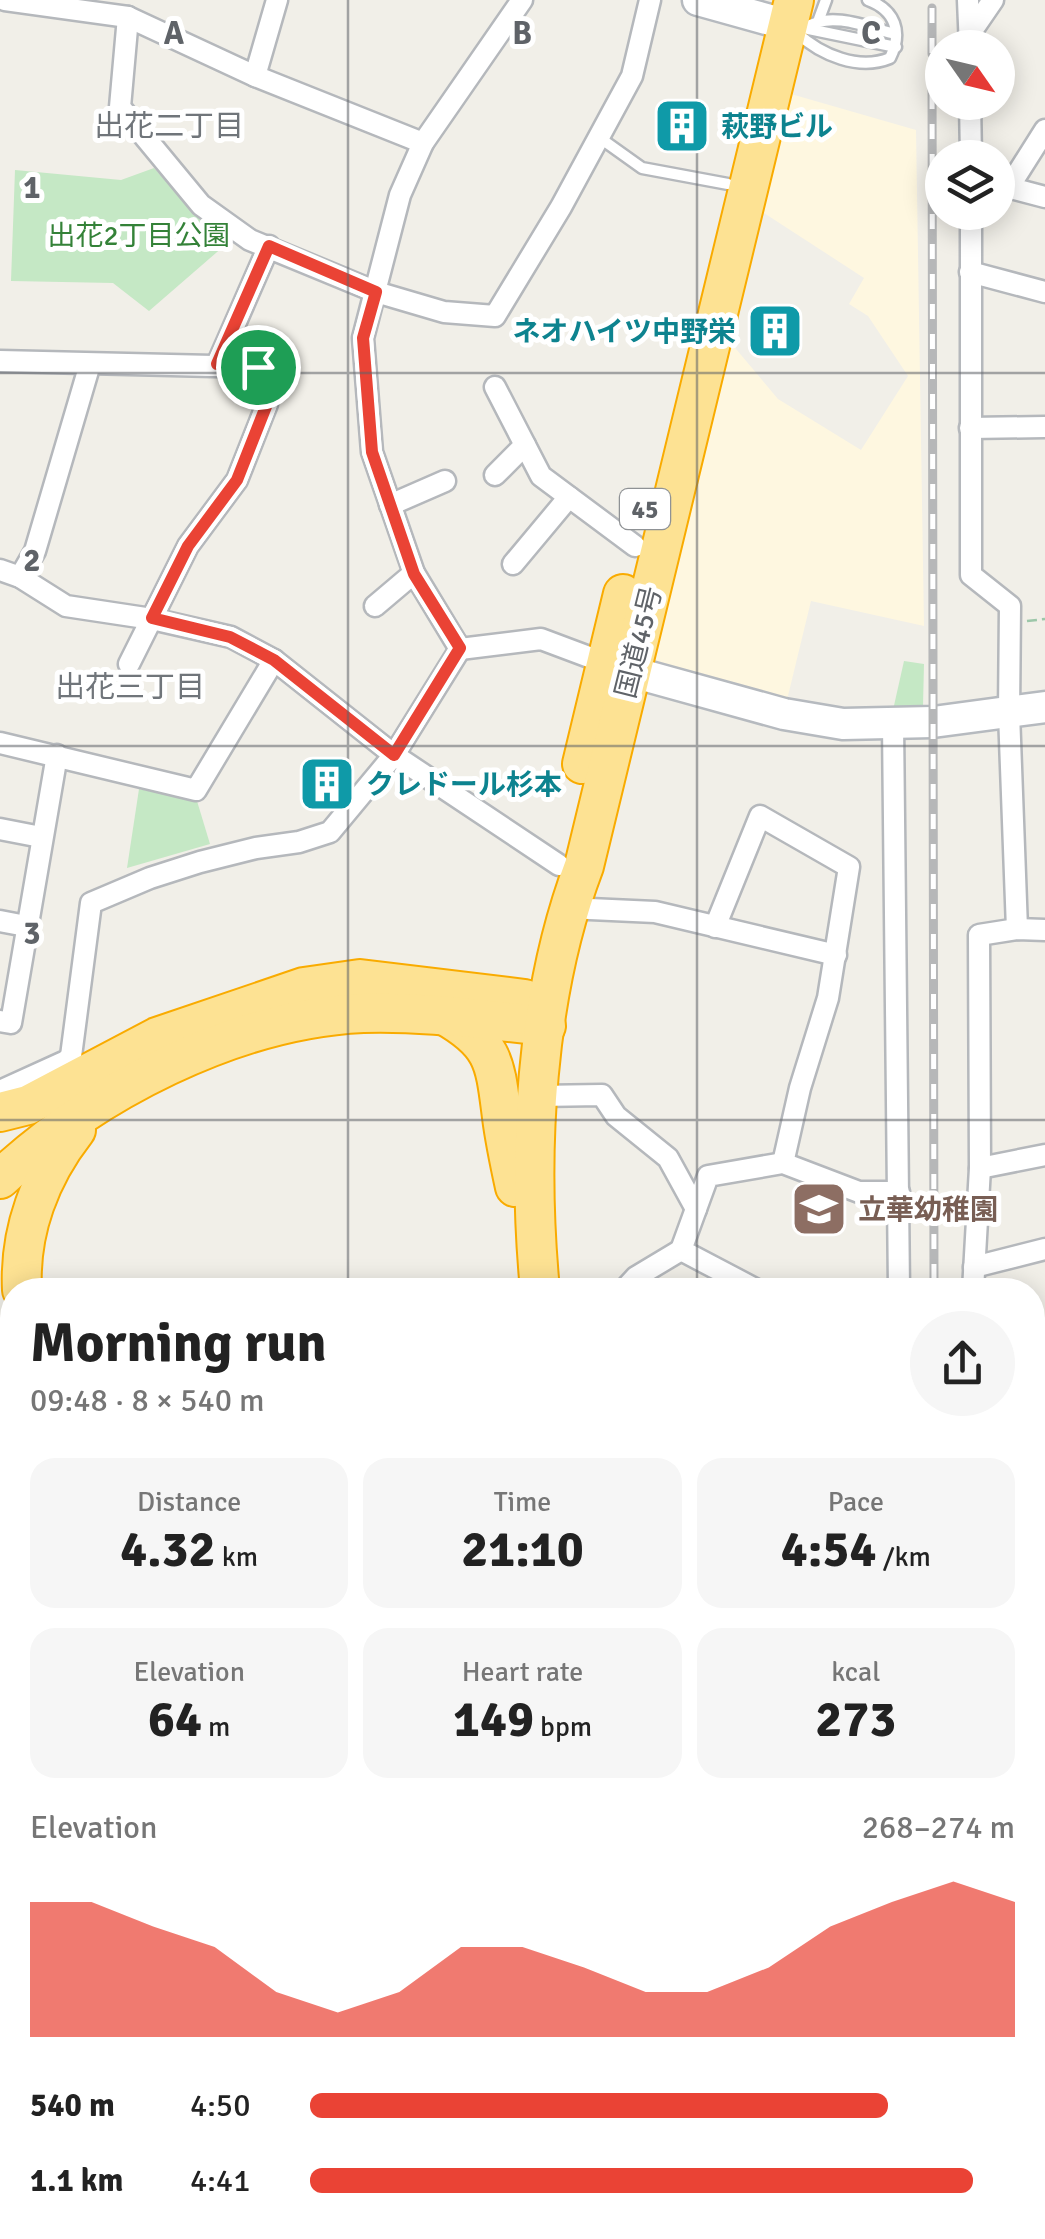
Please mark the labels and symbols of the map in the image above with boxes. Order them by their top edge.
text: A [164,14,185,53]
text: B [512,14,532,53]
text: C [861,14,881,53]
north arrow [925,30,1015,120]
building icon: 萩野ビル [652,96,712,156]
district label: 出花二丁目 [94,108,244,145]
place label: 萩野ビル [721,110,833,144]
text: 1 [23,168,41,207]
park label: 出花2丁目公園 [47,219,231,253]
building icon: ネオハイツ中野栄 [745,301,805,361]
place label: ネオハイツ中野栄 [513,315,736,349]
pin [216,325,301,410]
road number: 45 [620,489,670,529]
text: 2 [23,541,41,580]
street label: 国道45号 [609,583,669,702]
district label: 出花三丁目 [55,669,205,706]
building icon: クレドール杉本 [297,754,357,814]
place label: クレドール杉本 [366,768,562,802]
text: 3 [23,914,41,953]
school or university icon: 立華幼稚園 [789,1179,849,1239]
place label: 立華幼稚園 [858,1193,998,1227]

